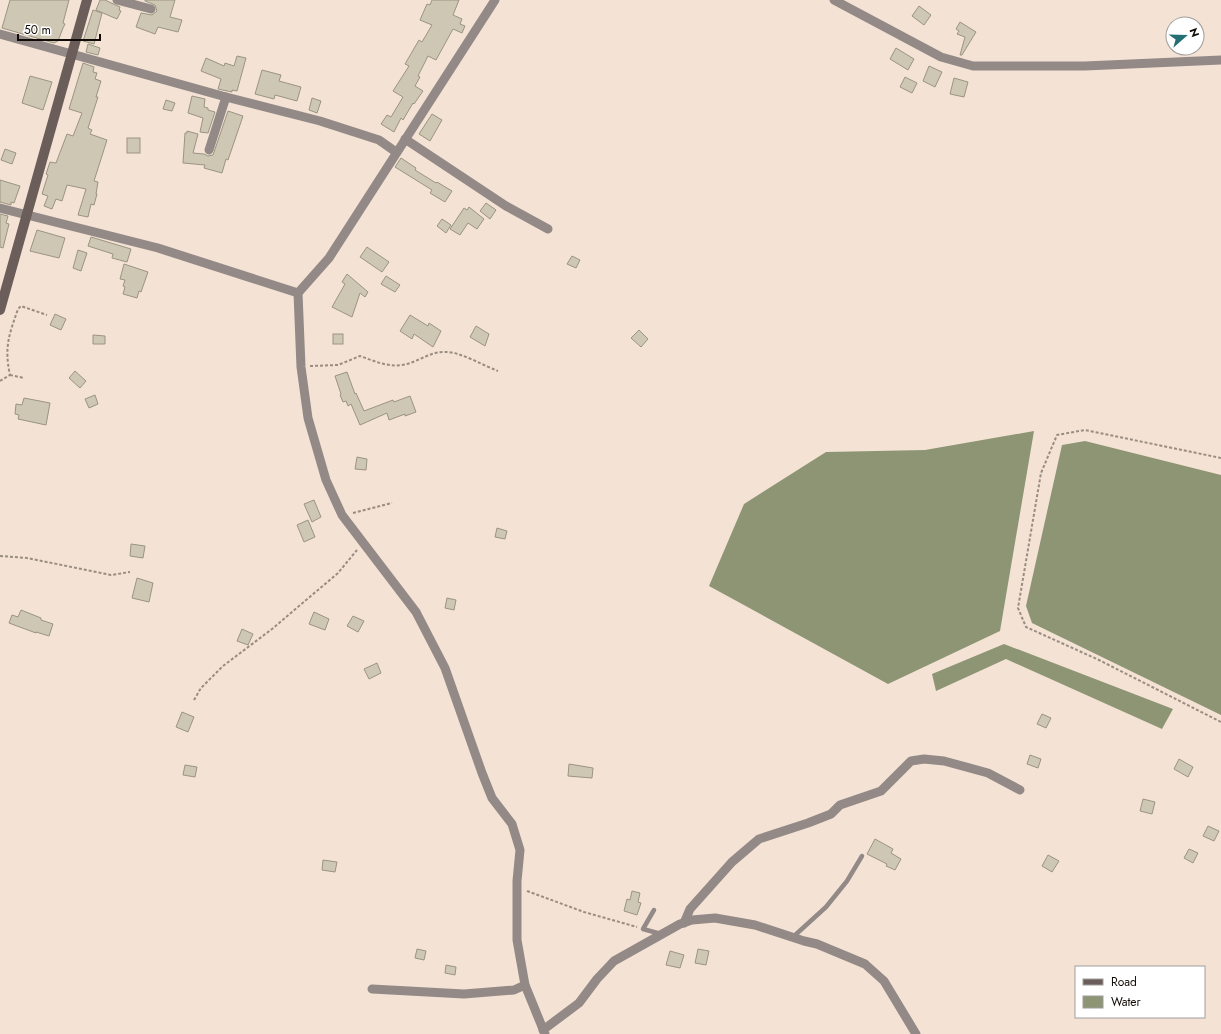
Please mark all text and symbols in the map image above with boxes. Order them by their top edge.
scale bar [18,16,100,42]
north arrow [1165,16,1205,56]
text: 50 m [24,21,51,39]
text: N [1185,26,1203,39]
legend [1075,966,1205,1018]
text: Road [1111,973,1137,991]
text: Water [1111,993,1142,1011]

